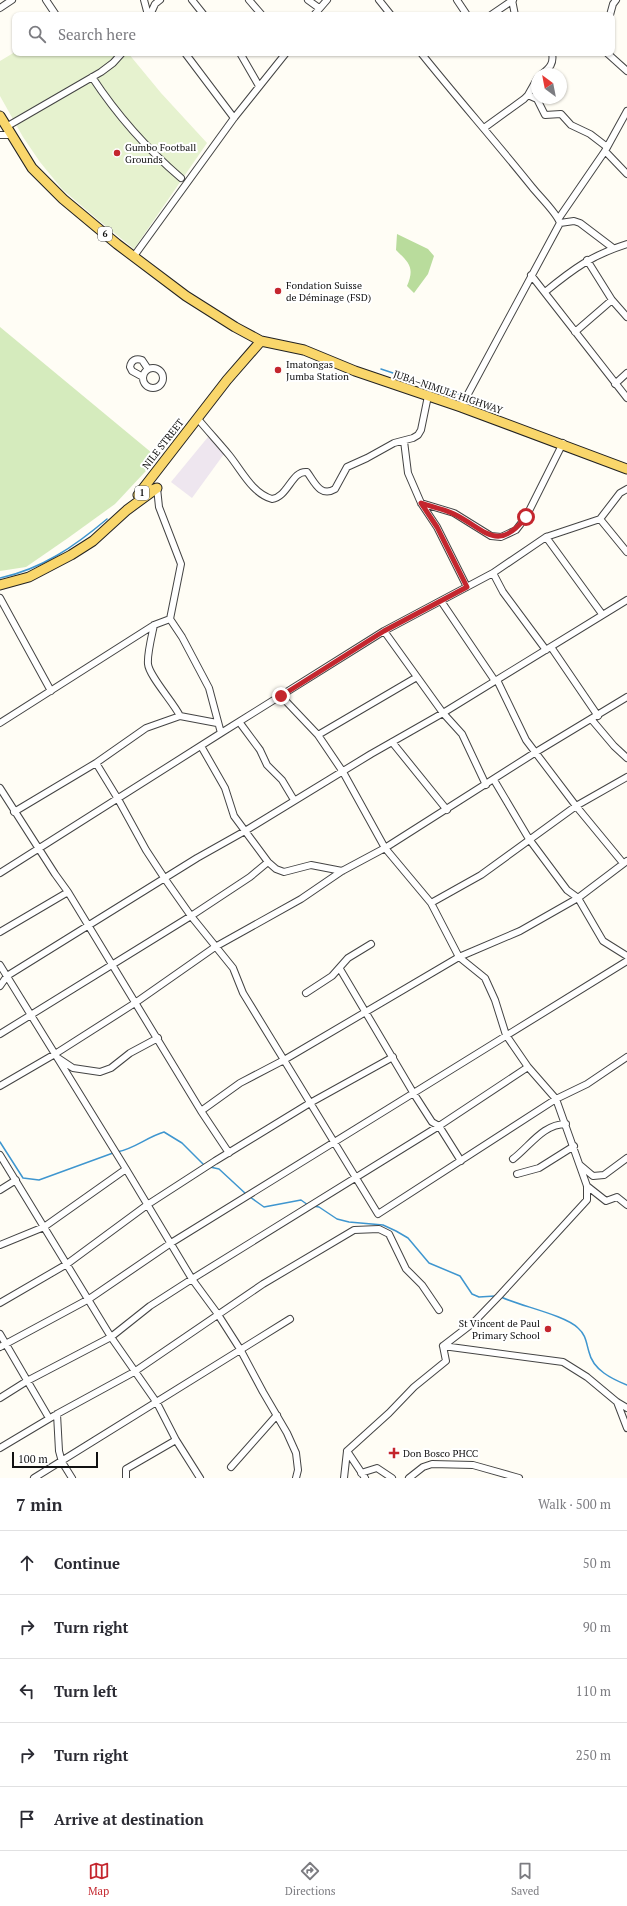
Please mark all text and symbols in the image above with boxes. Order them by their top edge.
search box [12,12,615,56]
icon: search [26,23,48,45]
text: Search here [58,24,136,44]
north arrow [531,68,567,104]
place label: Gumbo Football Grounds [125,141,196,166]
marker: Gumbo Football Grounds [112,148,122,158]
road number: 6 [98,227,112,241]
place label: Fondation Suisse de Déminage (FSD) [286,279,371,304]
marker: Fondation Suisse de Déminage (FSD) [273,286,283,296]
place label: Imatongas Jumba Station [286,358,349,383]
marker: Imatongas Jumba Station [273,365,283,375]
street label: JUBA–NIMULE HIGHWAY [392,367,505,417]
street label: NILE STREET [139,416,187,472]
road number: 1 [135,486,149,500]
route start [517,508,535,526]
route end [272,687,290,705]
place label: St Vincent de Paul Primary School [459,1317,540,1342]
marker: St Vincent de Paul Primary School [543,1324,553,1334]
marker: Don Bosco PHCC [388,1447,400,1459]
place label: Don Bosco PHCC [403,1447,478,1460]
scale bar [12,1450,98,1469]
text: 100 m [18,1452,48,1466]
text: 7 min [16,1493,63,1516]
text: Walk · 500 m [538,1495,611,1513]
icon: ahead [16,1552,38,1574]
text: Continue [54,1553,120,1573]
text: 50 m [583,1554,611,1572]
icon: right [16,1616,38,1638]
text: Turn right [54,1617,129,1637]
text: 90 m [583,1618,611,1636]
icon: left [16,1680,38,1702]
text: Turn left [54,1681,118,1701]
text: 110 m [576,1682,611,1700]
icon: right [16,1744,38,1766]
text: Turn right [54,1745,129,1765]
text: 250 m [576,1746,611,1764]
icon: arrive [16,1808,38,1830]
text: Arrive at destination [54,1809,204,1829]
tab: Map [88,1860,110,1898]
tab: Directions [285,1860,336,1898]
tab: Saved [511,1860,539,1898]

